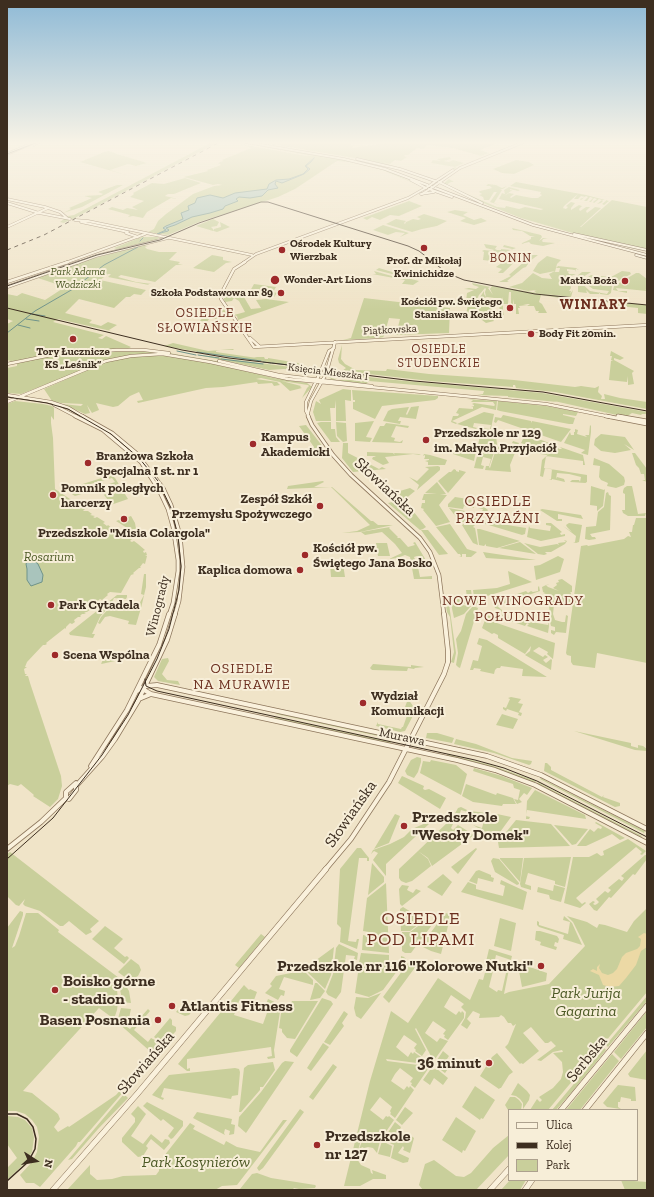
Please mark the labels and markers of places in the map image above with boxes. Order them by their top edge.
place label: Ośrodek Kultury Wierzbak [290,237,372,263]
marker: Prof. dr Mikołaj Kwinichidze [419,243,429,253]
marker: Ośrodek Kultury Wierzbak [277,245,287,255]
place label: Prof. dr Mikołaj Kwinichidze [386,254,462,280]
place label: Wonder-Art Lions [284,273,372,287]
marker: Wonder-Art Lions [269,274,281,286]
place label: Matka Boża [560,274,617,288]
marker: Matka Boża [620,276,630,286]
place label: Szkoła Podstawowa nr 89 [151,286,273,300]
marker: Szkoła Podstawowa nr 89 [276,288,286,298]
place label: Kościół pw. Świętego Stanisława Kostki [401,295,502,321]
marker: Kościół pw. Świętego Stanisława Kostki [505,303,515,313]
place label: Body Fit 20min. [539,327,616,341]
marker: Body Fit 20min. [526,329,536,339]
marker: Tory Łucznicze KS „Leśnik” [68,334,78,344]
place label: Tory Łucznicze KS „Leśnik” [36,345,110,371]
place label: Przedszkole nr 129 im. Małych Przyjaciół [434,425,557,456]
place label: Kampus Akademicki [261,429,330,460]
marker: Przedszkole nr 129 im. Małych Przyjaciół [421,435,431,445]
marker: Kampus Akademicki [248,439,258,449]
place label: Branżowa Szkoła Specjalna I st. nr 1 [96,448,198,479]
marker: Branżowa Szkoła Specjalna I st. nr 1 [83,458,93,468]
place label: Pomnik poległych harcerzy [61,480,164,511]
marker: Pomnik poległych harcerzy [48,490,58,500]
place label: Zespół Szkół Przemysłu Spożywczego [171,491,312,522]
marker: Zespół Szkół Przemysłu Spożywczego [315,501,325,511]
marker: Przedszkole "Misia Colargola" [119,514,129,524]
place label: Przedszkole "Misia Colargola" [38,525,210,541]
place label: Kościół pw. Świętego Jana Bosko [313,540,432,571]
marker: Kościół pw. Świętego Jana Bosko [300,550,310,560]
place label: Kaplica domowa [198,562,292,578]
marker: Kaplica domowa [295,565,305,575]
place label: Park Cytadela [59,597,140,613]
marker: Park Cytadela [46,600,56,610]
place label: Scena Wspólna [63,647,150,663]
marker: Scena Wspólna [50,650,60,660]
place label: Wydział Komunikacji [371,688,444,719]
marker: Wydział Komunikacji [358,698,368,708]
place label: Przedszkole "Wesoły Domek" [412,807,529,845]
marker: Przedszkole "Wesoły Domek" [399,821,409,831]
place label: Przedszkole nr 116 "Kolorowe Nutki" [277,956,533,976]
marker: Przedszkole nr 116 "Kolorowe Nutki" [536,961,546,971]
place label: Boisko górne - stadion [63,971,155,1009]
marker: Boisko górne - stadion [50,985,60,995]
place label: Atlantis Fitness [180,996,293,1016]
marker: Atlantis Fitness [167,1001,177,1011]
place label: Basen Posnania [39,1010,150,1030]
marker: Basen Posnania [153,1015,163,1025]
place label: 36 minut [417,1053,481,1073]
marker: 36 minut [484,1058,494,1068]
place label: Przedszkole nr 127 [325,1126,411,1164]
marker: Przedszkole nr 127 [312,1140,322,1150]

